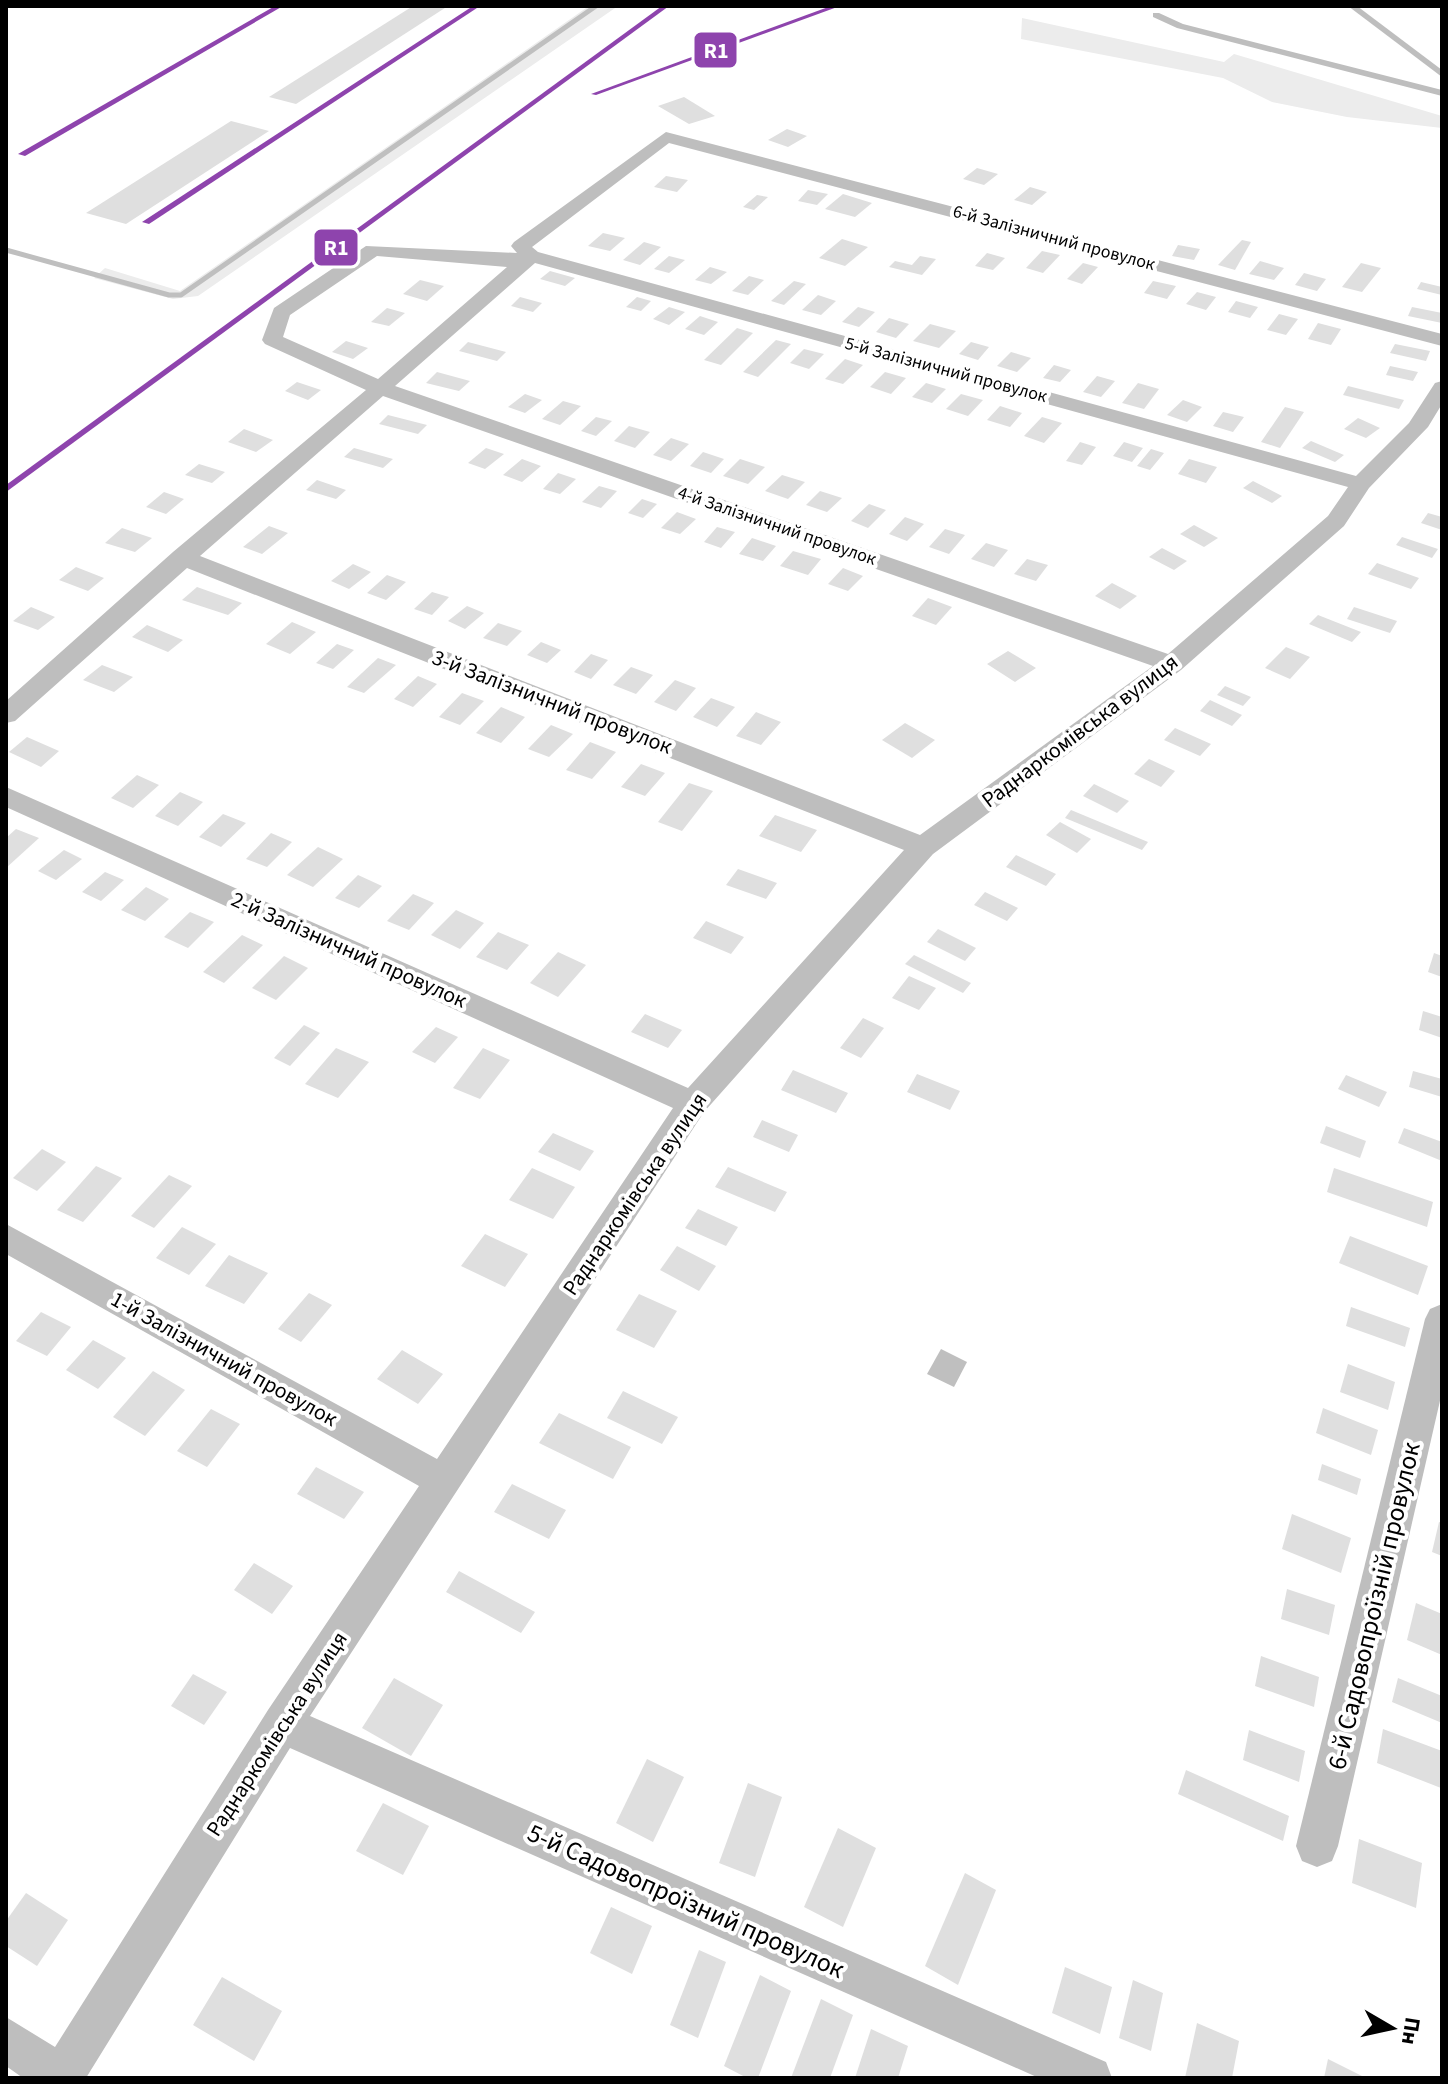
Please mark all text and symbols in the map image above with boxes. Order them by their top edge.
line badge: R1 [693,31,738,69]
text: R1 [703,35,729,67]
street label: 6-й Залізничний провулок [950,199,1158,277]
line badge: R1 [313,228,359,267]
text: R1 [323,232,349,264]
street label: 5-й Залізничний провулок [842,331,1050,409]
street label: 4-й Залізничний провулок [674,480,880,572]
street label: 3-й Залізничний провулок [427,641,677,763]
street label: Раднаркомівська вулиця [975,646,1185,816]
street label: 2-й Залізничний провулок [226,884,472,1016]
street label: Раднаркомівська вулиця [555,1086,715,1302]
street label: 1-й Залізничний провулок [105,1283,343,1435]
street label: 6-й Садовопроїзній провулок [1318,1439,1430,1773]
street label: Раднаркомівська вулиця [199,1625,355,1843]
street label: 5-й Садовопроїзний провулок [522,1814,850,1988]
north arrow [1352,1988,1432,2068]
text: Пн [1393,2015,1429,2047]

